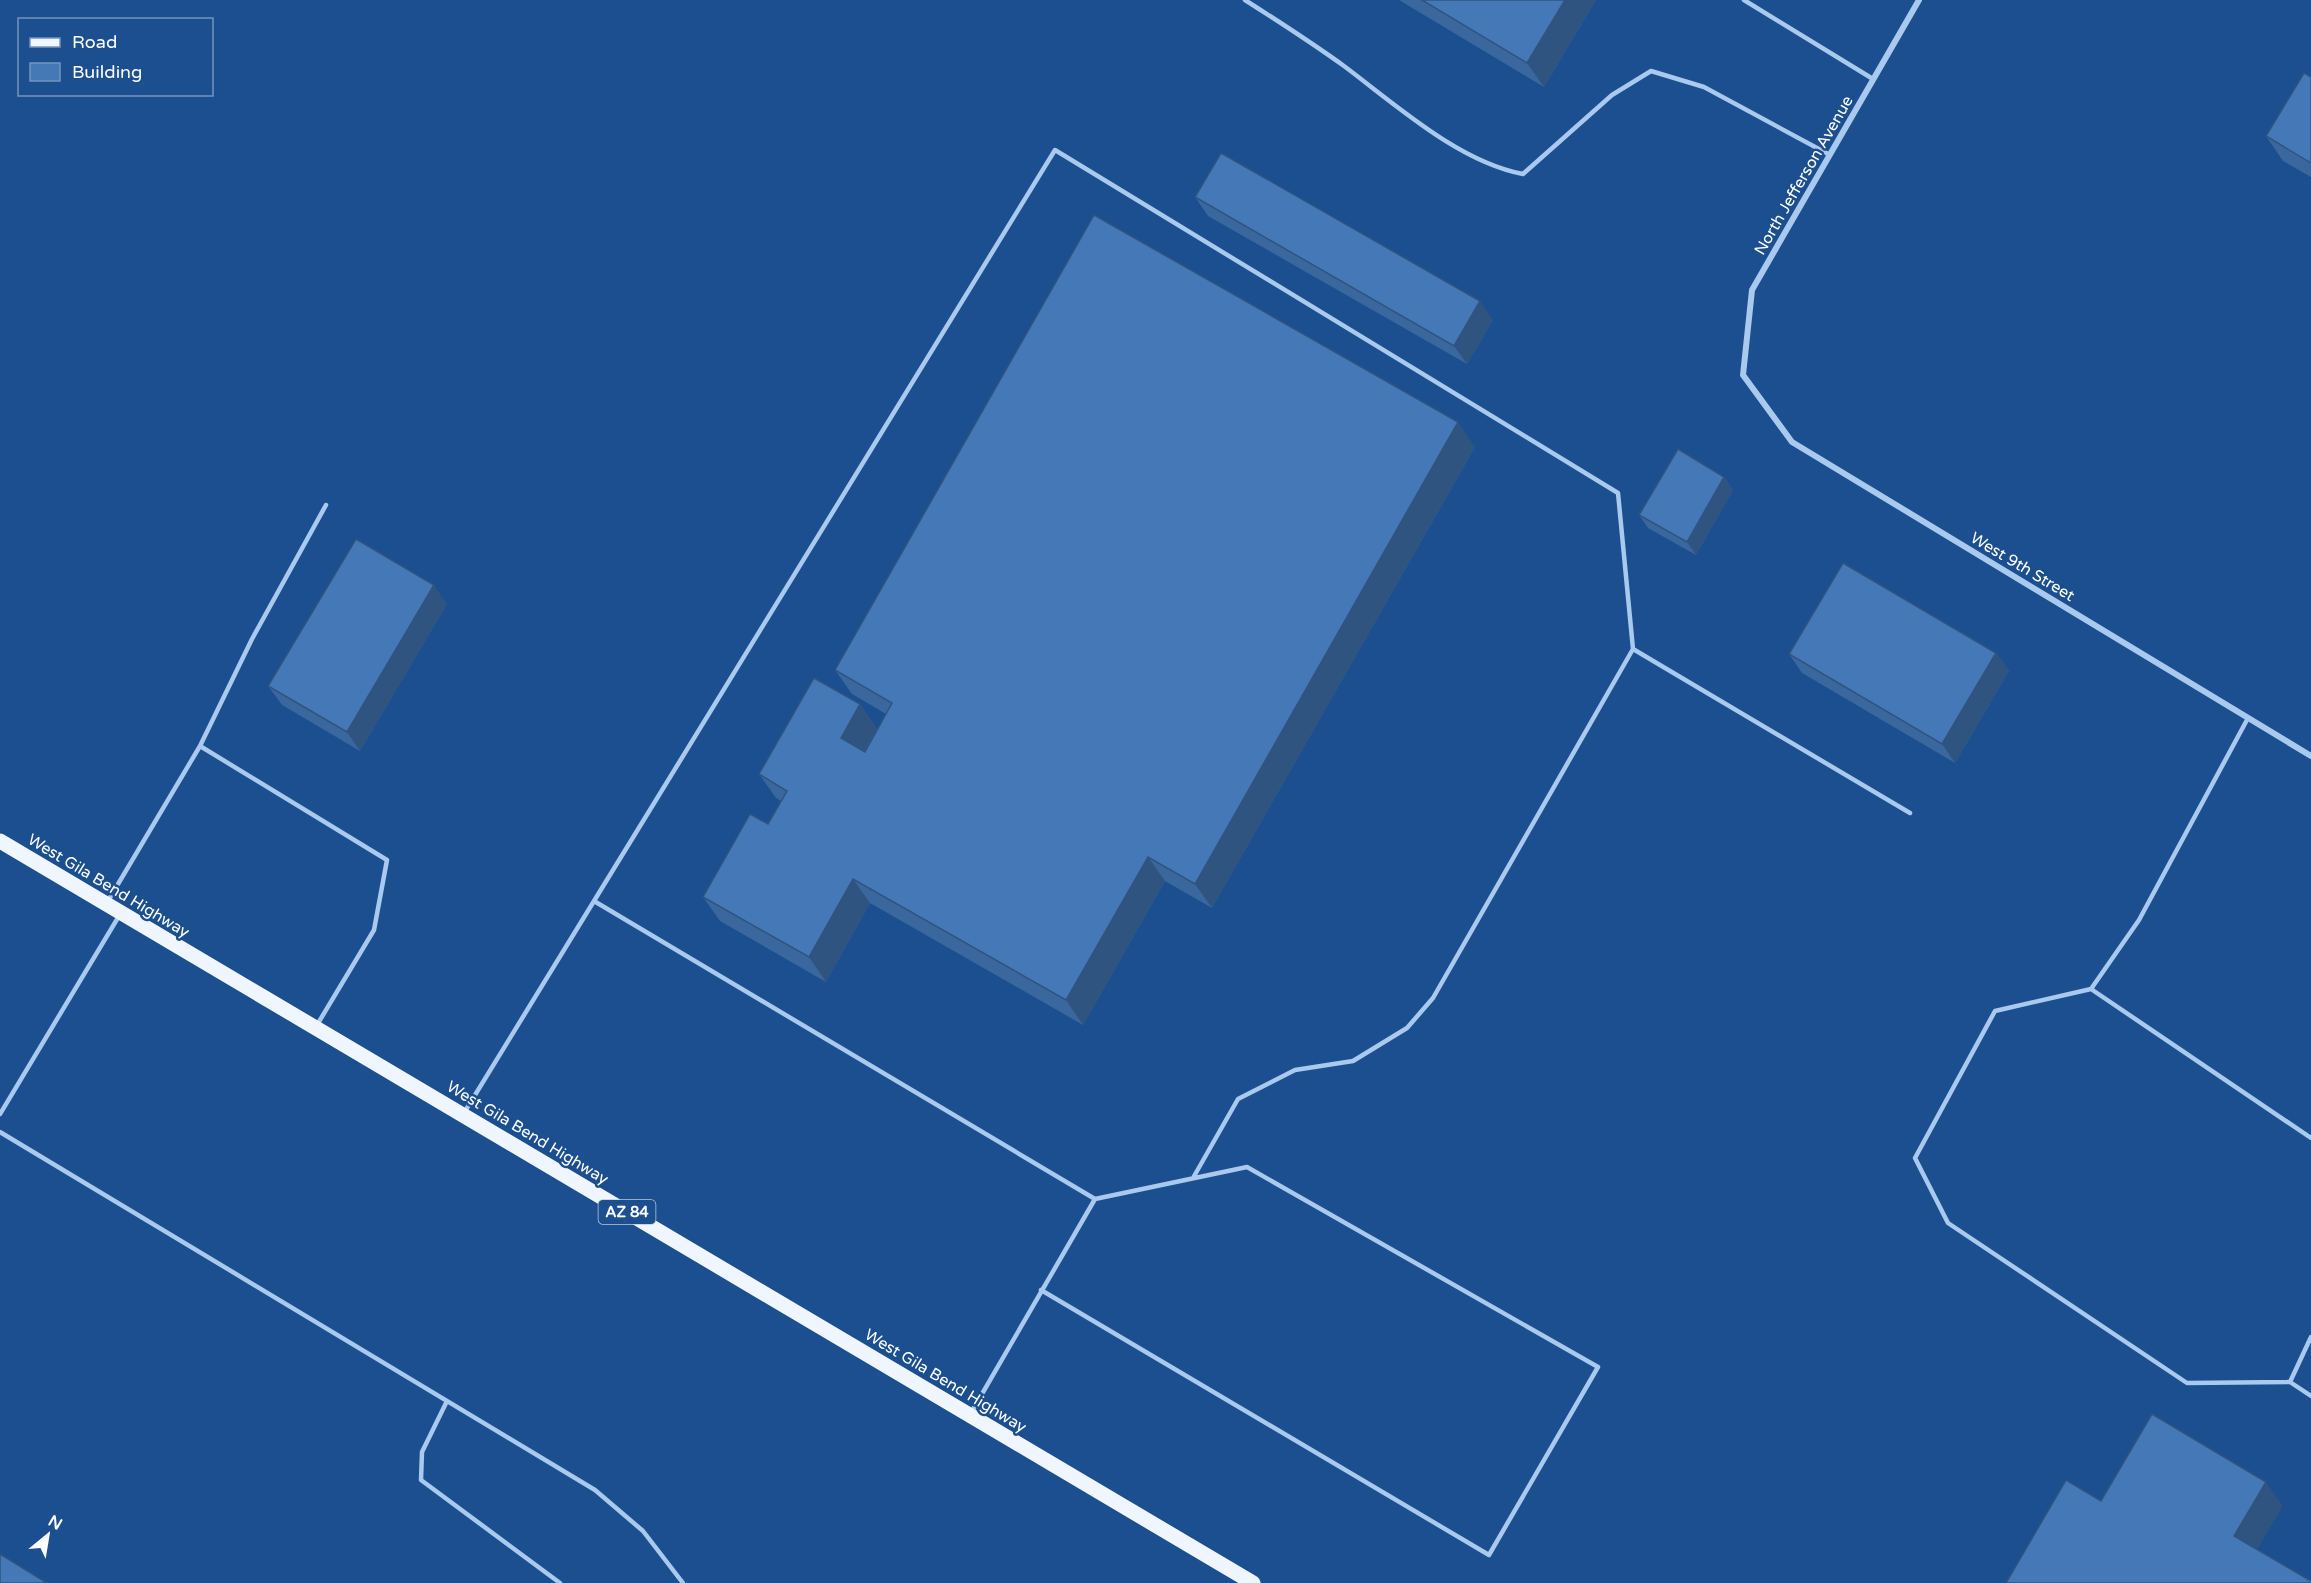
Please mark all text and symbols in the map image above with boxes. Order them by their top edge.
legend [18,18,213,96]
text: Road [72,31,117,53]
text: Building [72,61,142,83]
street label: North Jefferson Avenue [1750,92,1858,259]
street label: West 9th Street [1967,528,2078,606]
street label: West Gila Bend Highway [24,830,193,942]
street label: West Gila Bend Highway [443,1077,612,1189]
road number: AZ 84 [598,1200,656,1224]
street label: West Gila Bend Highway [861,1325,1030,1437]
north arrow [18,1505,78,1565]
text: N [44,1511,66,1535]

